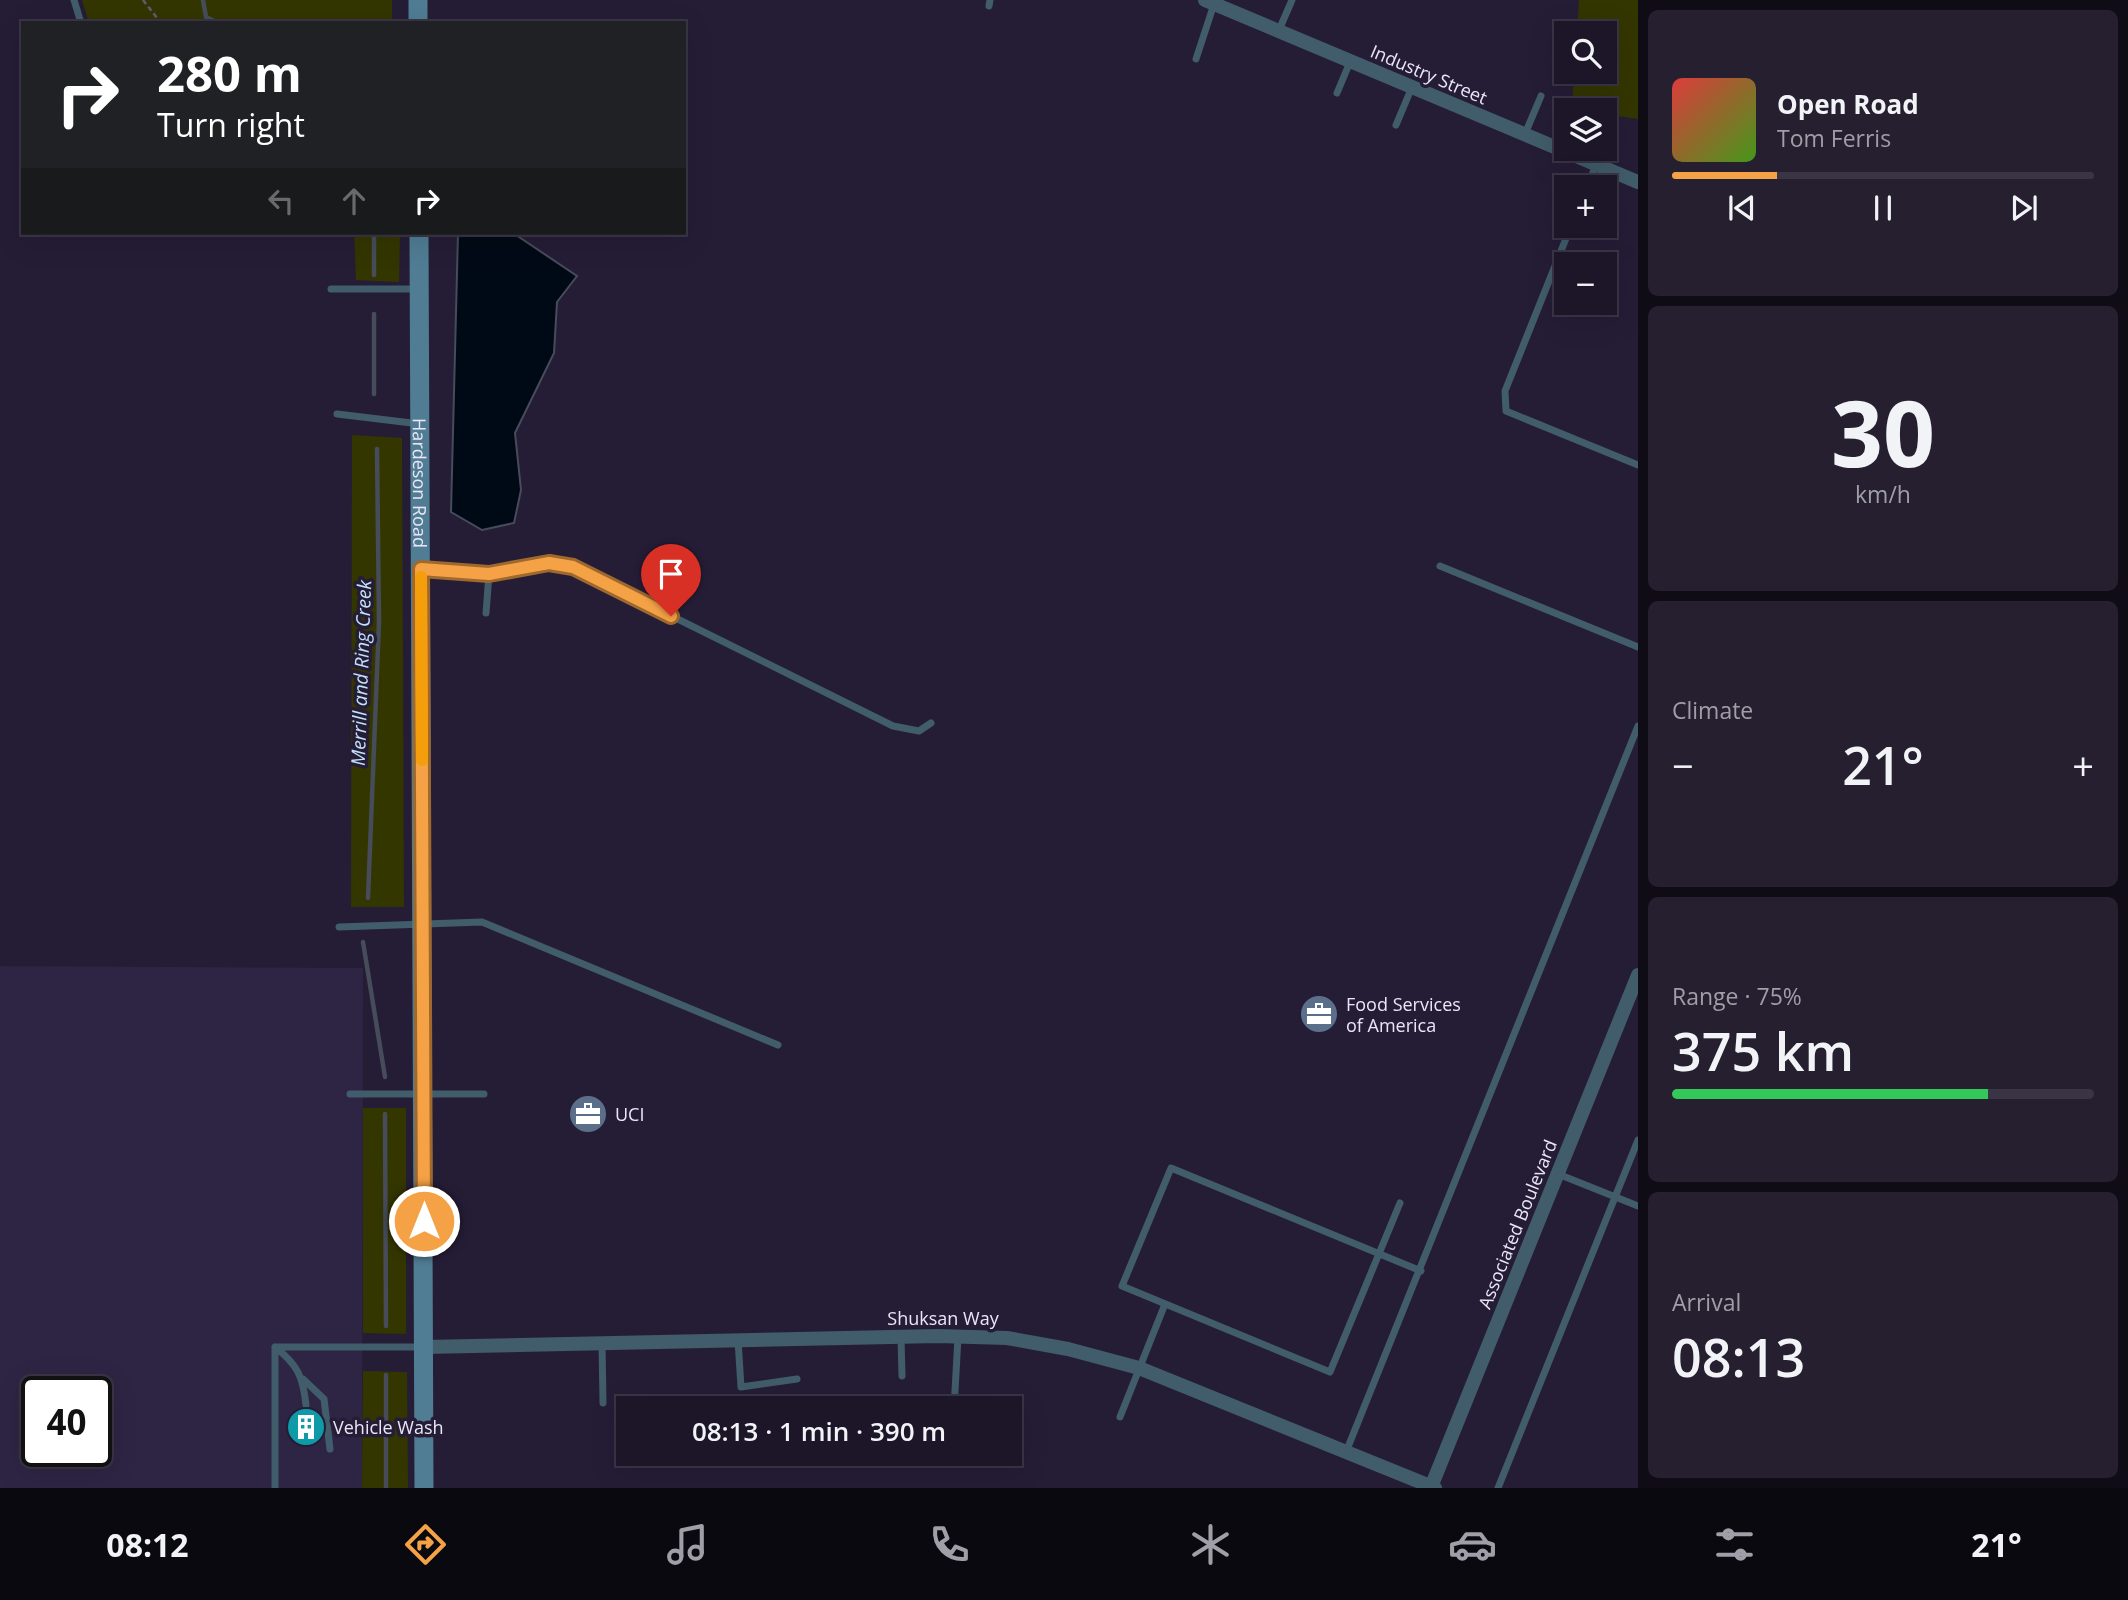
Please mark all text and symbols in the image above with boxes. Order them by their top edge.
map controls [1554,21,1617,315]
button: search [1554,21,1617,84]
street label: Industry Street [1367,39,1491,109]
text: 280 m [157,40,302,106]
icon: right [42,49,133,140]
text: Open Road [1777,86,1919,122]
button: layers [1554,98,1617,161]
text: Turn right [157,103,305,146]
text: Tom Ferris [1777,122,1891,154]
button: + [1554,175,1617,238]
icon: left [262,182,300,220]
icon: ahead [335,182,373,220]
icon: right [408,182,446,220]
icon: previous [1723,189,1761,227]
icon: pause [1864,189,1902,227]
icon: next [2005,189,2043,227]
button: − [1554,252,1617,315]
text: 30 [1831,370,1935,494]
street label: Hardeson Road [408,418,432,548]
text: km/h [1855,478,1911,510]
pin [641,544,701,616]
icon: arrive [652,555,690,593]
water label: Merrill and Ring Creek [345,579,377,766]
text: Climate [1672,694,1753,726]
text: 21° [1842,729,1924,800]
text: − [1672,739,1694,791]
text: + [2072,739,2094,791]
text: Range · 75% [1672,980,1802,1012]
place label: Food Services of America [1346,992,1461,1037]
office icon: Food Services of America [1298,993,1340,1035]
text: 375 km [1672,1015,1854,1086]
office icon: UCI [567,1093,609,1135]
place label: UCI [615,1102,645,1126]
street label: Associated Boulevard [1472,1136,1562,1312]
position arrow [387,1184,461,1258]
text: Arrival [1672,1286,1741,1318]
street label: Shuksan Way [887,1306,1000,1330]
text: 08:13 [1672,1321,1805,1392]
speed limit sign: 40 [21,1376,112,1467]
building icon: Vehicle Wash [285,1406,327,1448]
text: 08:13 · 1 min · 390 m [692,1413,946,1449]
place label: Vehicle Wash [333,1415,444,1439]
icon: directions [401,1520,450,1569]
icon: music [663,1520,712,1569]
icon: phone [925,1520,974,1569]
icon: climate [1186,1520,1235,1569]
icon: car [1448,1520,1497,1569]
icon: filters [1710,1520,1759,1569]
text: 08:12 [106,1523,189,1566]
text: 21° [1971,1523,2022,1566]

